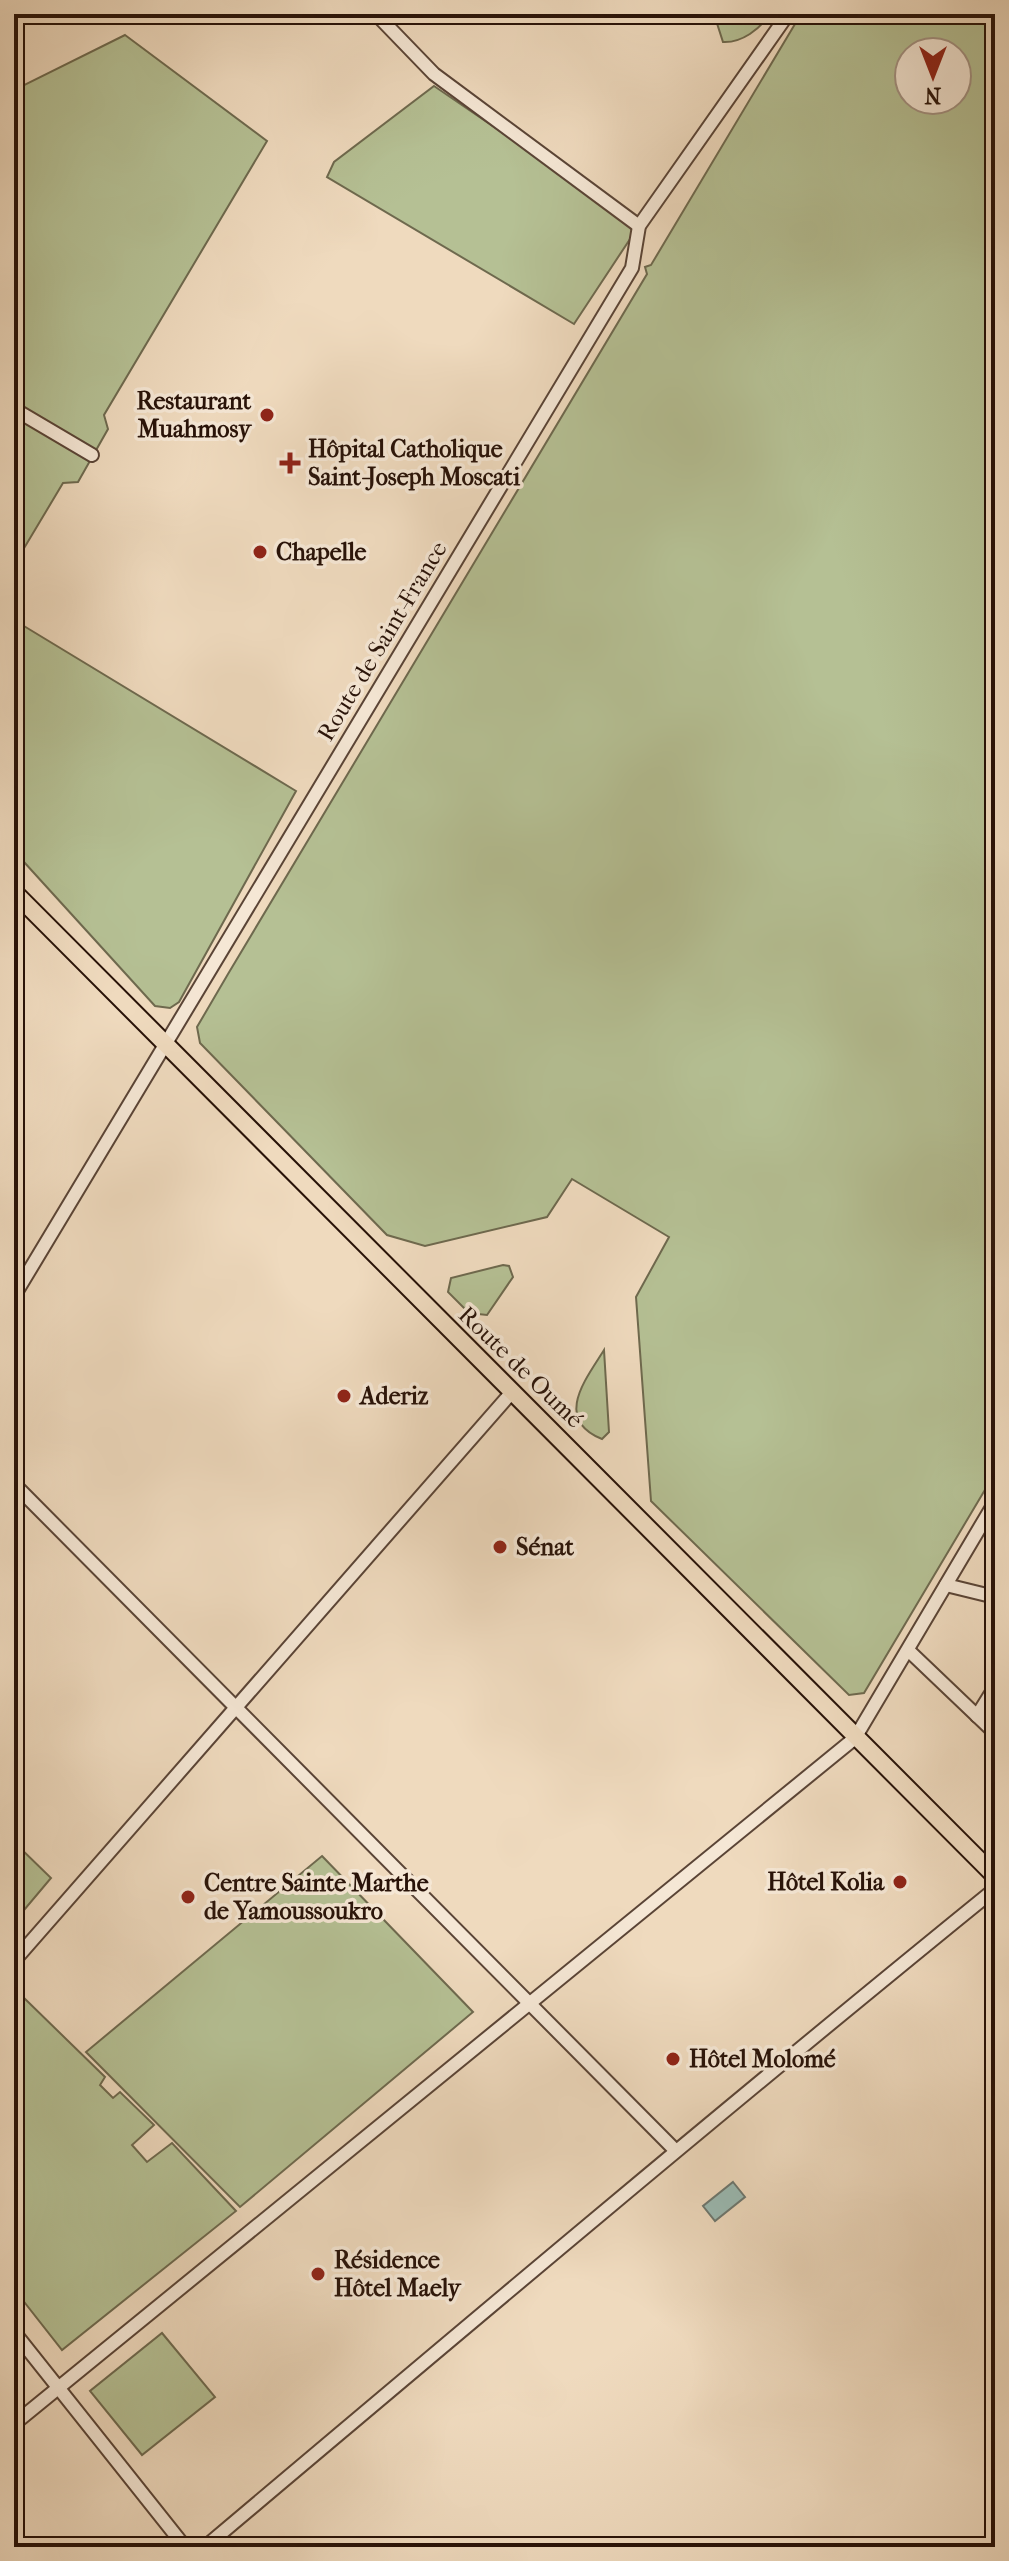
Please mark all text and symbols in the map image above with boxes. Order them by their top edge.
north arrow [893,36,973,116]
text: N [924,82,941,108]
place label: Restaurant Muahmosy [136,387,252,443]
marker: Restaurant Muahmosy [258,406,276,424]
place label: Hôpital Catholique Saint-Joseph Moscati [308,435,521,491]
marker: Hôpital Catholique Saint-Joseph Moscati [279,452,301,474]
street label: Route de Saint-France [311,536,453,746]
place label: Chapelle [276,538,367,566]
marker: Chapelle [251,543,269,561]
street label: Route de Oumé [453,1300,589,1434]
place label: Aderiz [358,1382,429,1410]
marker: Aderiz [335,1387,353,1405]
place label: Sénat [516,1533,574,1561]
marker: Sénat [491,1538,509,1556]
place label: Hôtel Kolia [767,1868,885,1896]
place label: Centre Sainte Marthe de Yamoussoukro [204,1869,429,1925]
marker: Hôtel Kolia [891,1873,909,1891]
marker: Centre Sainte Marthe de Yamoussoukro [179,1888,197,1906]
place label: Hôtel Molomé [689,2045,836,2073]
marker: Hôtel Molomé [664,2050,682,2068]
place label: Résidence Hôtel Maely [334,2246,462,2302]
marker: Résidence Hôtel Maely [309,2265,327,2283]

